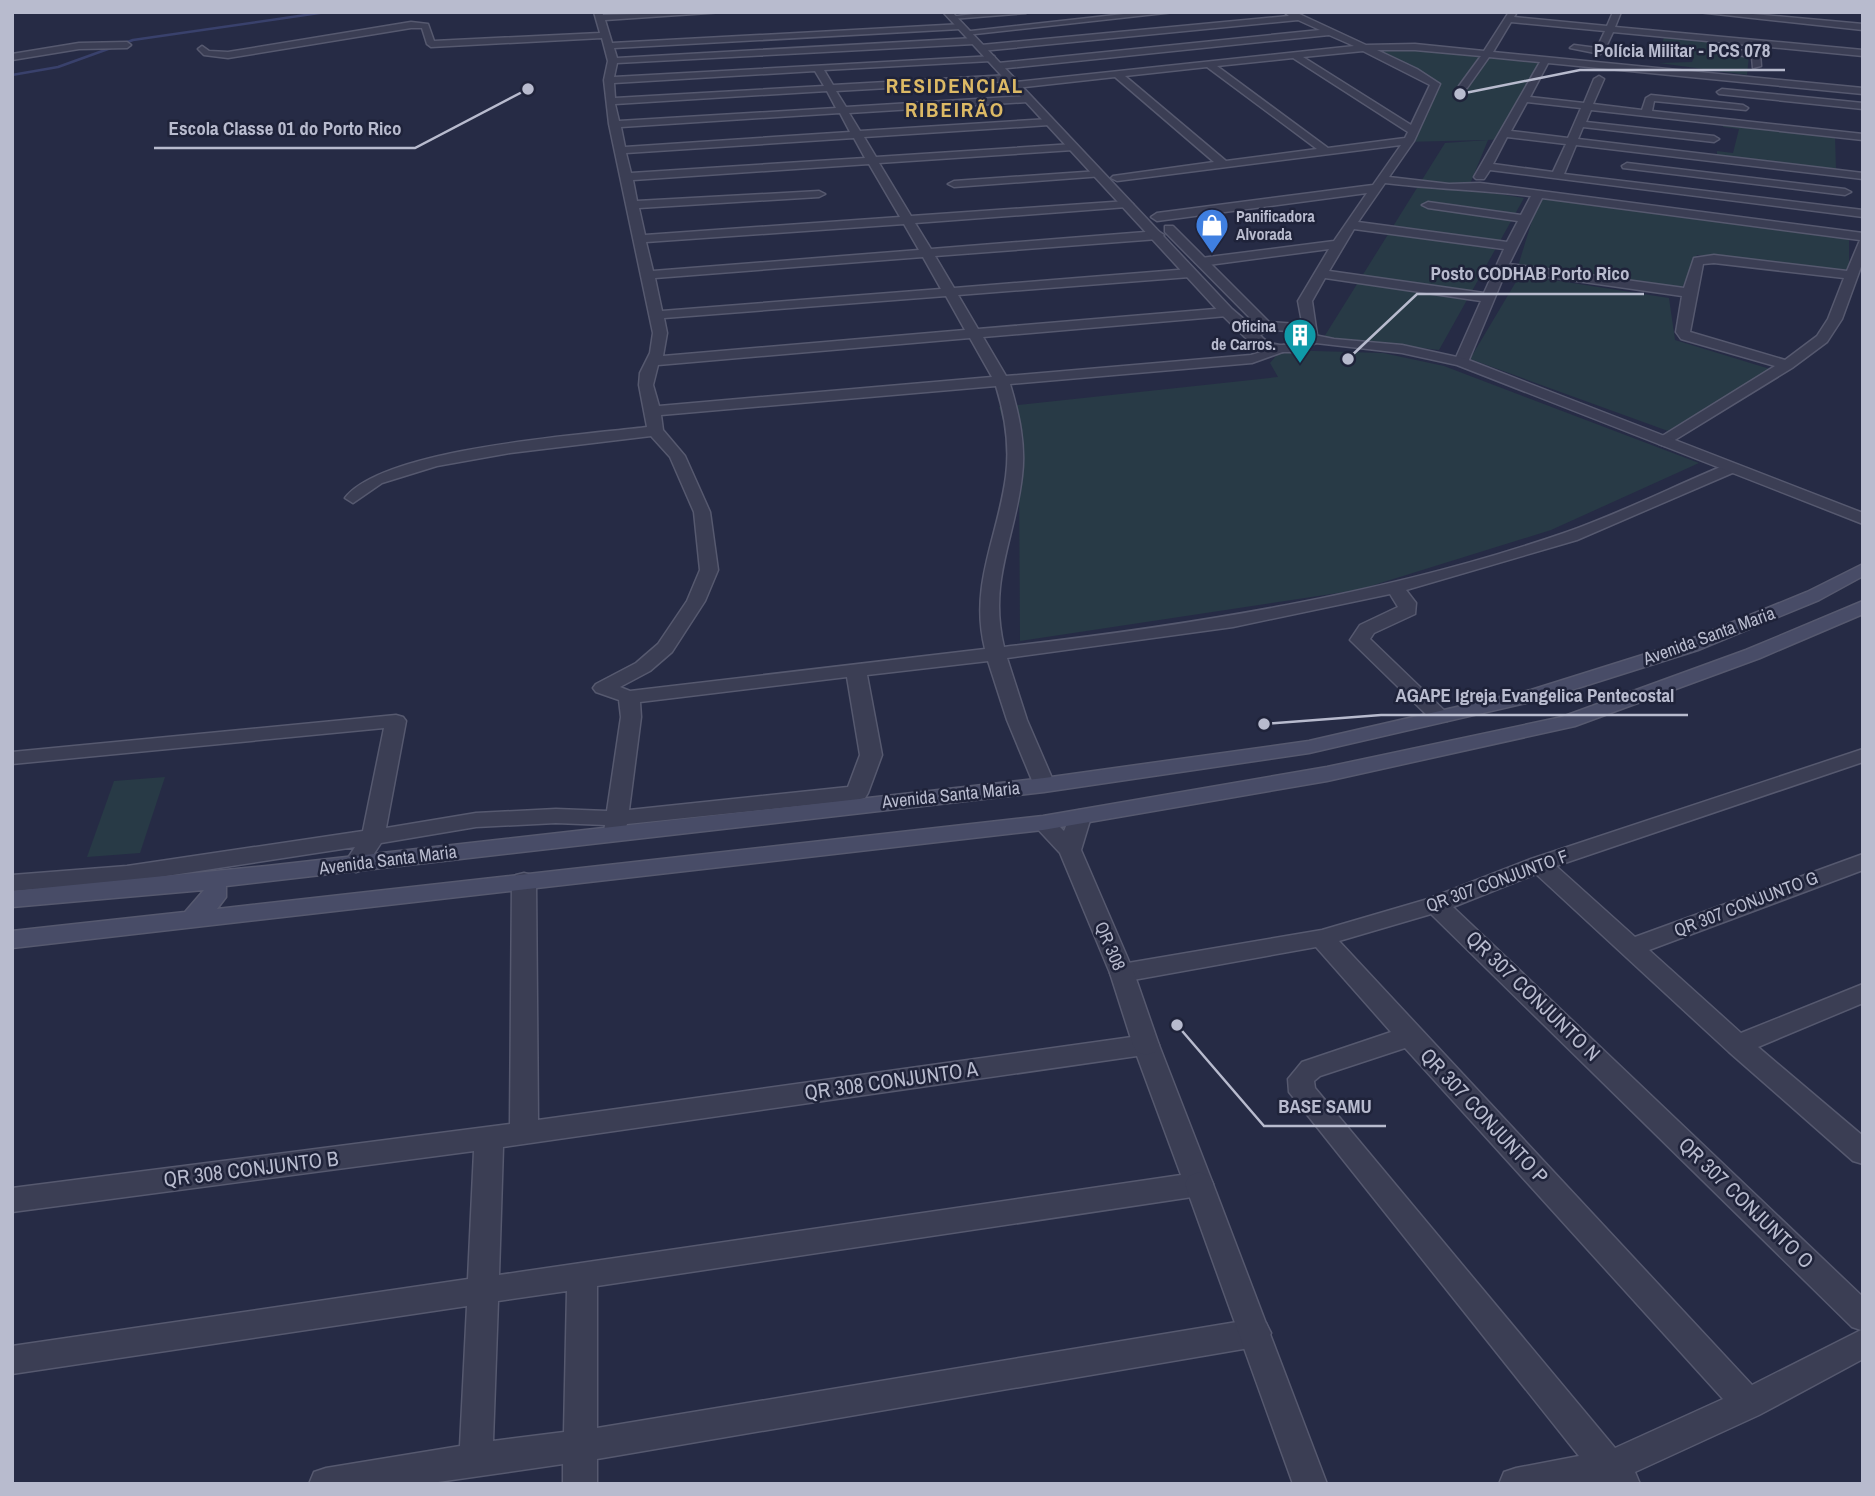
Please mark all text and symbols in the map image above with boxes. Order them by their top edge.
callout: Polícia Militar - PCS 078 [1580,30,1785,70]
text: Polícia Militar - PCS 078 [1594,37,1771,63]
district label: RESIDENCIAL RIBEIRÃO [886,71,1024,124]
callout: Escola Classe 01 do Porto Rico [154,108,415,148]
text: Escola Classe 01 do Porto Rico [169,115,401,141]
place label: Panificadora Alvorada [1236,205,1315,245]
shop icon: Panificadora Alvorada [1193,206,1231,255]
callout: Posto CODHAB Porto Rico [1417,254,1644,294]
text: Posto CODHAB Porto Rico [1430,260,1630,286]
place label: Oficina de Carros. [1211,315,1277,355]
building icon: Oficina de Carros. [1281,316,1319,365]
street label: Avenida Santa Maria [1639,600,1778,671]
callout: AGAPE Igreja Evangelica Pentecostal [1381,675,1688,715]
text: AGAPE Igreja Evangelica Pentecostal [1396,682,1674,708]
street label: Avenida Santa Maria [880,775,1021,814]
street label: Avenida Santa Maria [317,839,458,880]
street label: QR 307 CONJUNTO F [1422,843,1572,918]
street label: QR 307 CONJUNTO G [1670,865,1821,942]
street label: QR 308 [1089,918,1132,974]
street label: QR 307 CONJUNTO N [1460,924,1607,1067]
street label: QR 307 CONJUNTO P [1414,1041,1555,1190]
street label: QR 308 CONJUNTO A [802,1054,980,1107]
callout: BASE SAMU [1264,1086,1386,1126]
text: BASE SAMU [1278,1093,1372,1119]
street label: QR 307 CONJUNTO O [1672,1130,1820,1275]
street label: QR 308 CONJUNTO B [162,1143,340,1194]

